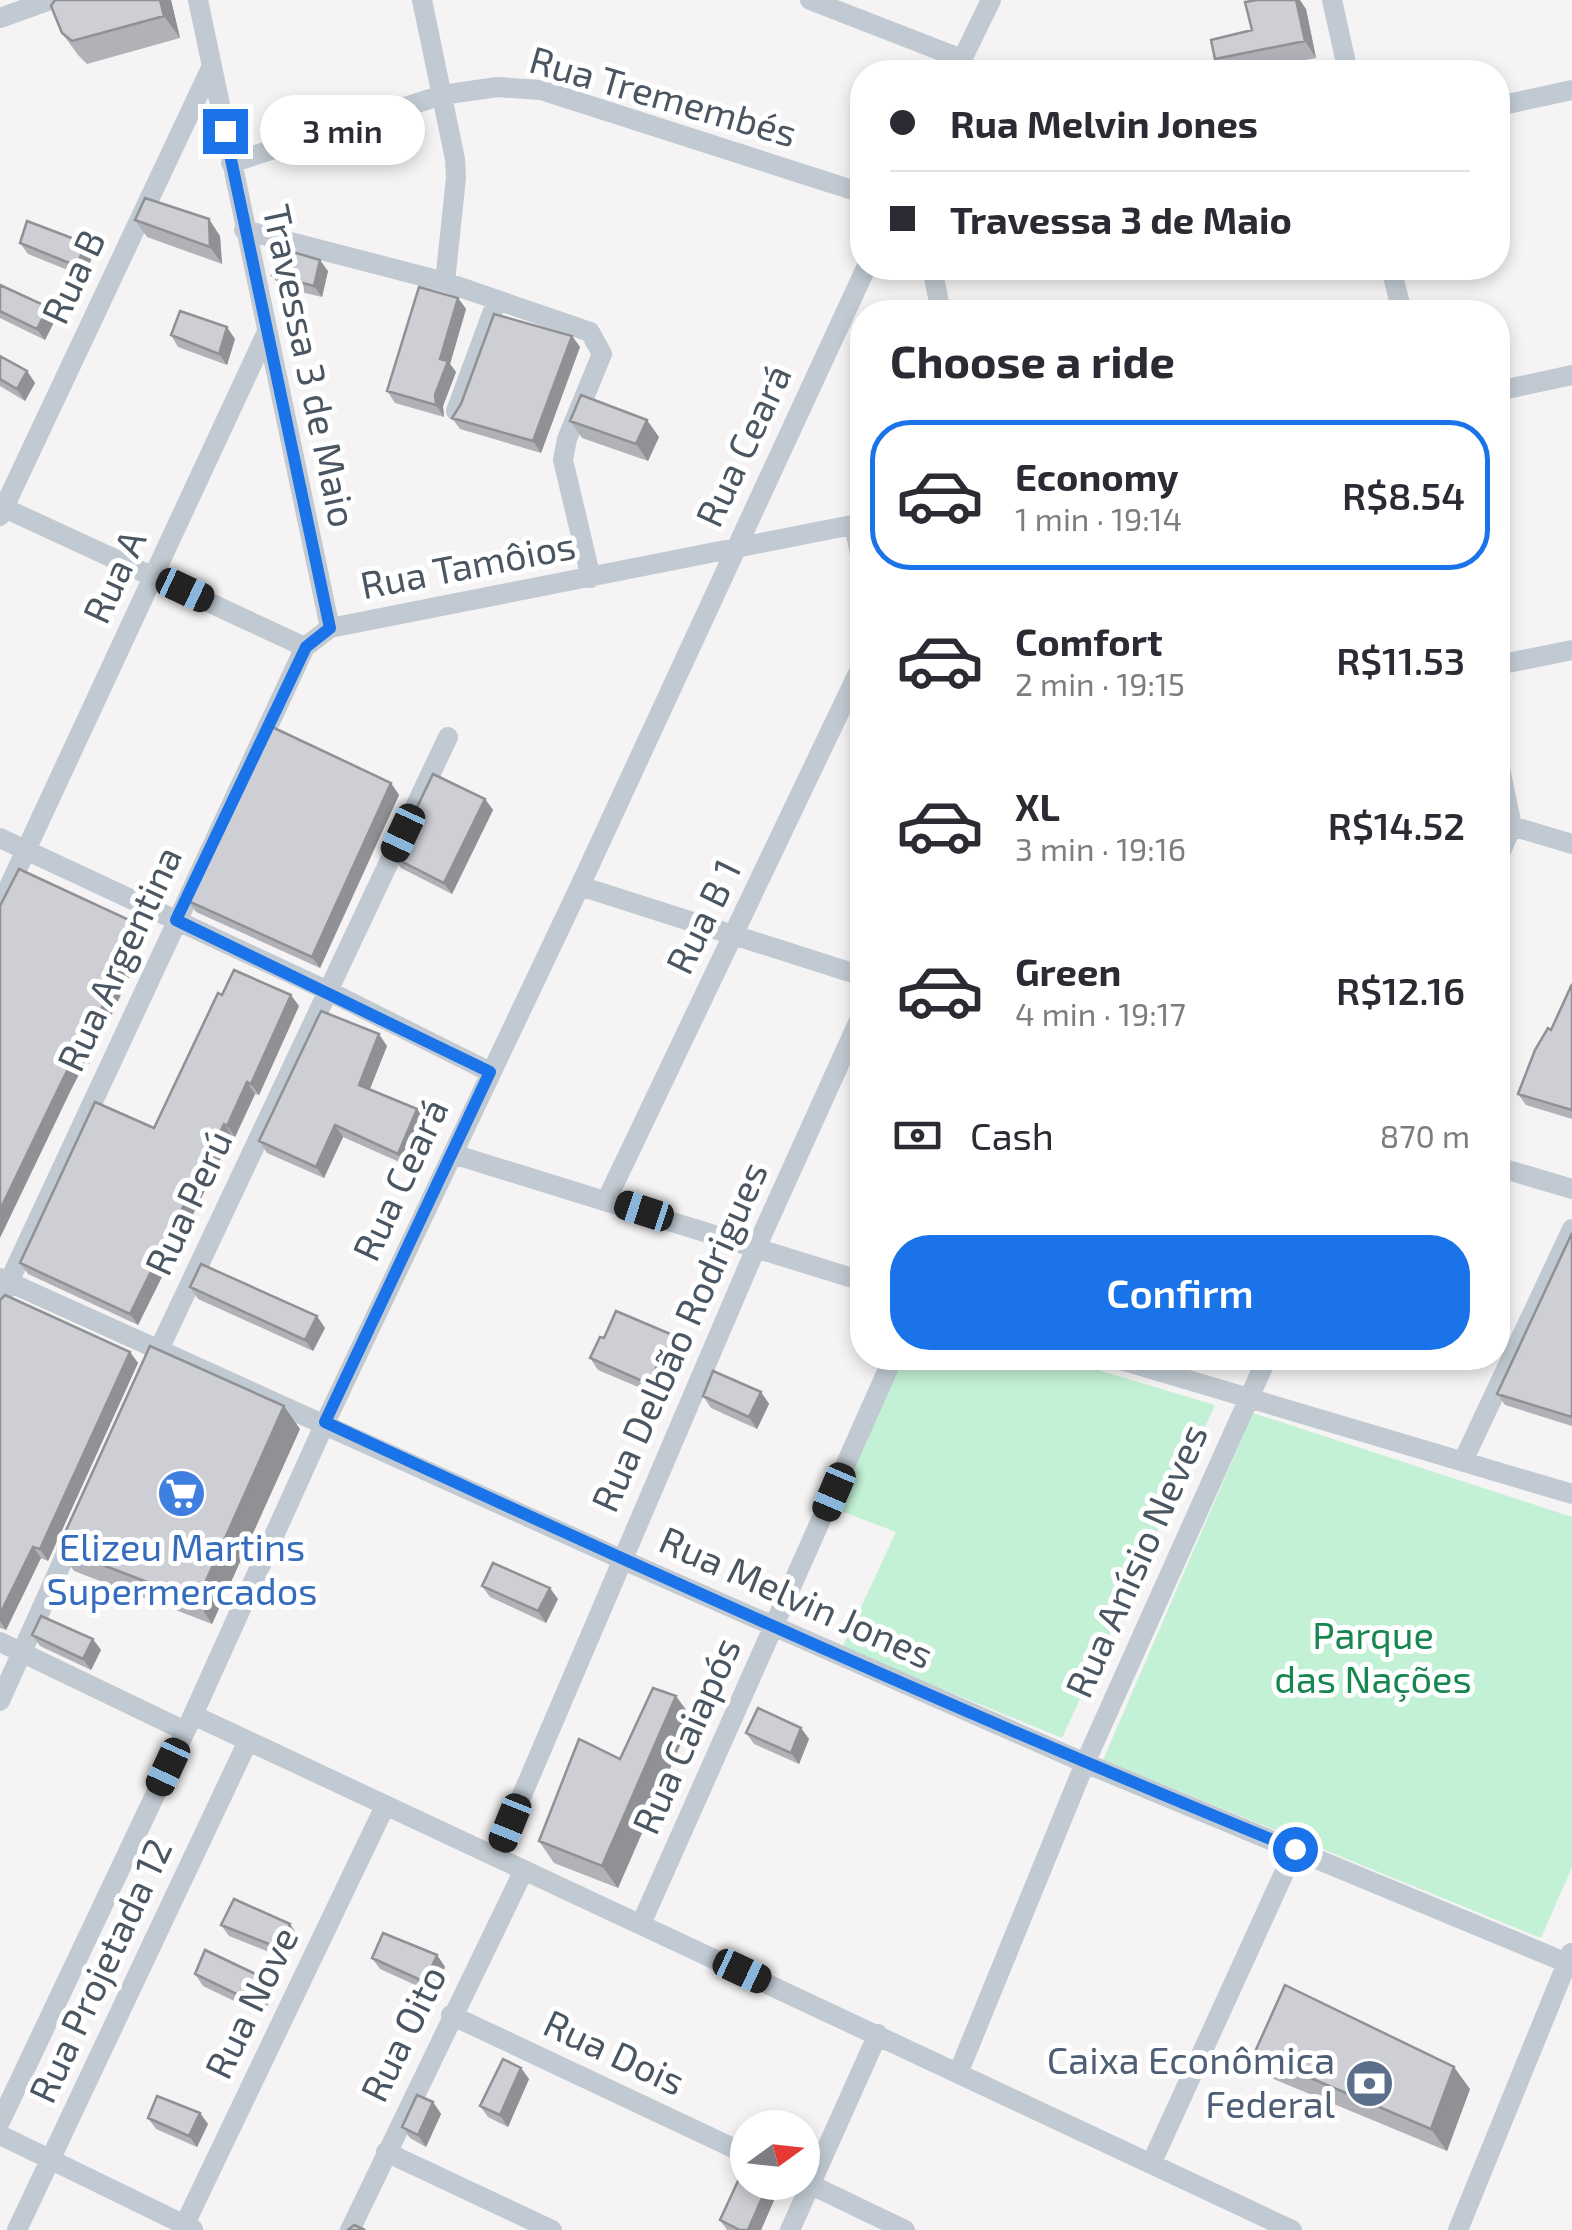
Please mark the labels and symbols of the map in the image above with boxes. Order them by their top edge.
street label: Rua Tremembés [525,35,802,155]
callout: 3 min [260,96,425,166]
route end [203,109,248,154]
street label: Travessa 3 de Maio [254,200,368,531]
street label: Rua B [31,222,114,330]
street label: Rua Ceará [685,357,800,534]
street label: Rua Tamôios [356,521,579,607]
street label: Rua A [72,522,155,630]
car [151,564,219,616]
car [377,799,429,867]
street label: Rua Argentina [46,838,190,1078]
street label: Rua B 1 [655,851,750,981]
street label: Rua Ceará [342,1091,457,1268]
street label: Rua Perú [134,1123,241,1282]
street label: Rua Delbão Rodrigues [580,1154,776,1518]
car [611,1187,677,1235]
street label: Rua Anísio Neves [1054,1416,1216,1704]
car [808,1459,860,1525]
supermarket icon: Elizeu Martins Supermercados [156,1468,208,1520]
street label: Rua Melvin Jones [653,1515,941,1677]
place label: Elizeu Martins Supermercados [46,1523,318,1613]
park label: Parque das Nações [1274,1611,1472,1702]
street label: Rua Caiapós [621,1630,749,1841]
car [142,1733,194,1801]
car [485,1790,535,1856]
route start [1273,1827,1318,1872]
street label: Rua Projetada 12 [18,1831,180,2110]
street label: Rua Nove [194,1919,307,2085]
car [708,1945,776,1997]
street label: Rua Oito [350,1958,455,2109]
street label: Rua Dois [537,1999,693,2104]
place label: Caixa Econômica Federal [1047,2036,1335,2126]
bank icon: Caixa Econômica Federal [1344,2057,1396,2109]
north arrow [730,2110,820,2200]

